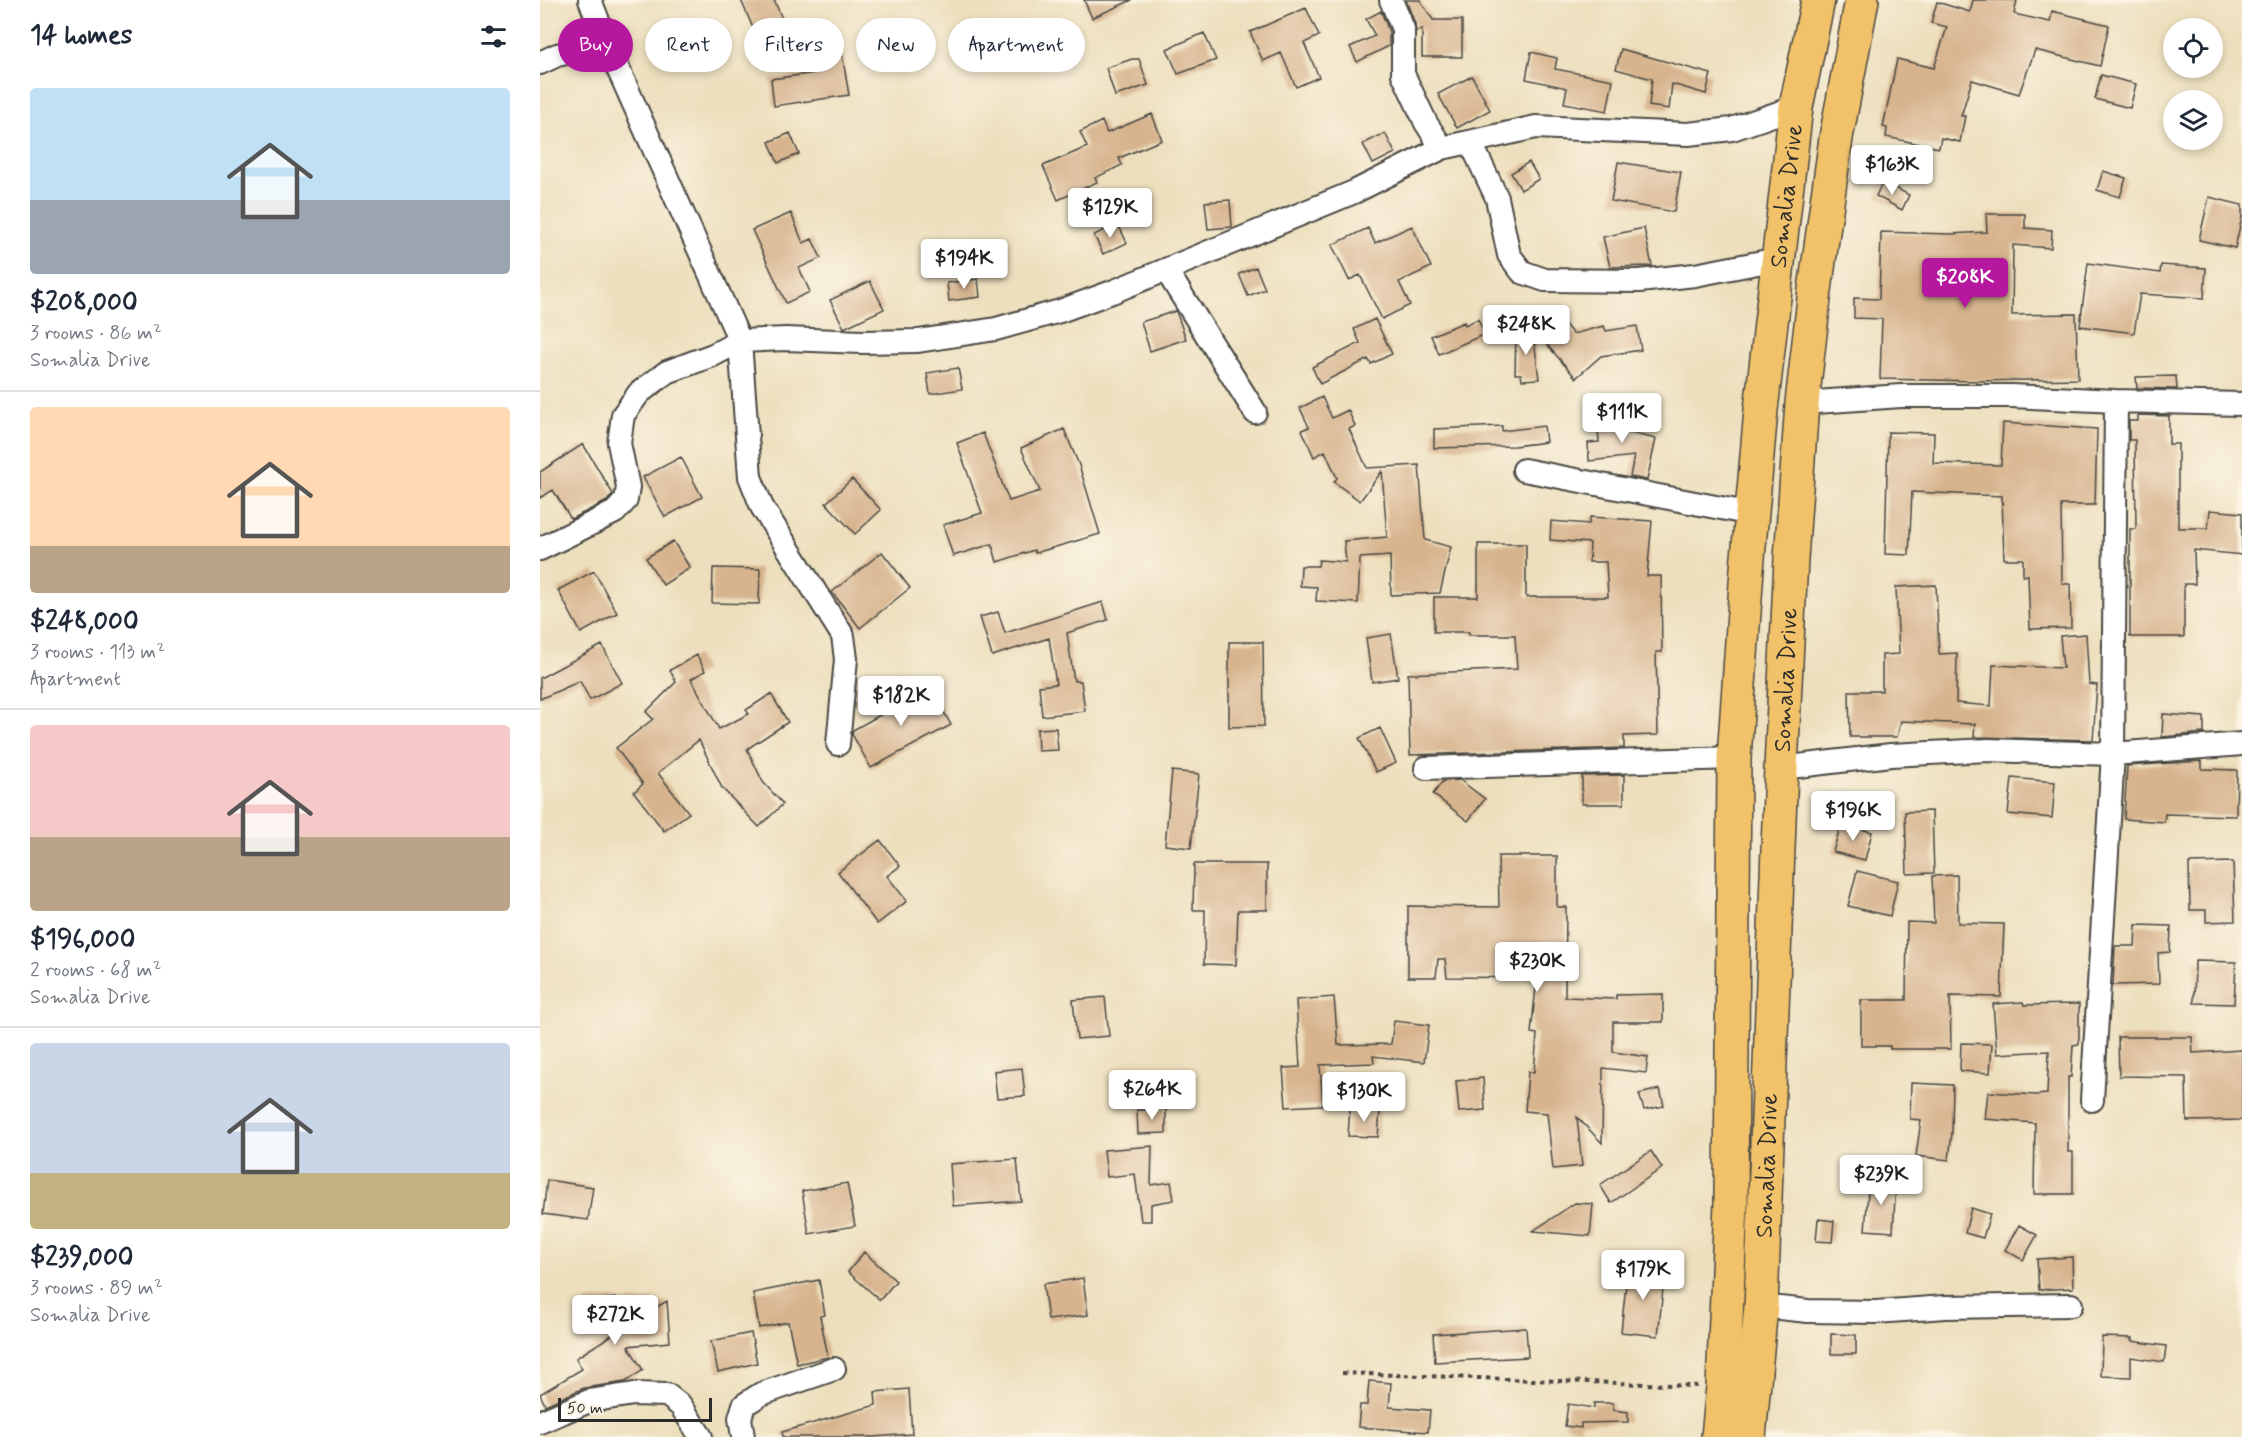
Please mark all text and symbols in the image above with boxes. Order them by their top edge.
chip: Buy [558,18,633,72]
chip: Rent [645,18,732,72]
chip: Filters [744,18,844,72]
chip: New [856,18,936,72]
chip: Apartment [948,18,1085,72]
map controls [2163,18,2223,150]
button: locate [2163,18,2223,78]
text: 14 homes [30,19,132,53]
icon: filters [477,20,510,53]
button: layers [2163,90,2223,150]
street label: Somalia Drive [1764,123,1811,270]
icon: home [216,127,324,235]
pin: $163K [1850,145,1934,196]
text: $163K [1865,151,1919,178]
pin: $129K [1068,188,1152,239]
text: $129K [1082,194,1138,221]
pin: $194K [922,239,1006,290]
text: $194K [935,245,993,272]
pin: $208K [1923,258,2007,309]
text: $208K [1936,264,1994,291]
text: $208,000 [30,286,138,320]
pin: $248K [1484,305,1568,356]
text: $248K [1497,311,1555,338]
text: 3 rooms · 86 m² [30,320,162,347]
text: Somalia Drive [30,347,150,374]
pin: $111K [1580,393,1664,444]
text: $111K [1596,399,1648,426]
icon: home [216,446,324,554]
text: $248,000 [30,605,139,639]
street label: Somalia Drive [1768,607,1806,753]
text: 3 rooms · 113 m² [30,639,165,666]
text: Apartment [30,666,121,693]
pin: $182K [859,676,943,727]
text: $182K [872,682,930,709]
icon: home [216,764,324,872]
pin: $196K [1811,791,1895,842]
text: $196K [1825,797,1881,824]
text: $196,000 [30,923,135,957]
pin: $230K [1495,942,1579,993]
text: $230K [1509,948,1565,975]
text: 2 rooms · 68 m² [30,957,161,984]
text: Somalia Drive [30,984,150,1011]
pin: $264K [1110,1070,1194,1121]
pin: $130K [1322,1072,1406,1123]
text: $264K [1123,1076,1181,1103]
text: $130K [1336,1078,1392,1105]
icon: home [216,1082,324,1190]
street label: Somalia Drive [1750,1093,1786,1238]
pin: $239K [1839,1155,1923,1206]
text: $239K [1854,1161,1908,1188]
text: $239,000 [30,1241,133,1275]
pin: $179K [1601,1250,1685,1301]
text: $179K [1615,1256,1671,1283]
text: 3 rooms · 89 m² [30,1275,163,1302]
pin: $272K [573,1295,657,1346]
text: $272K [586,1301,644,1328]
text: Somalia Drive [30,1302,150,1329]
scale bar [558,1395,712,1422]
text: 50 m [567,1398,603,1419]

